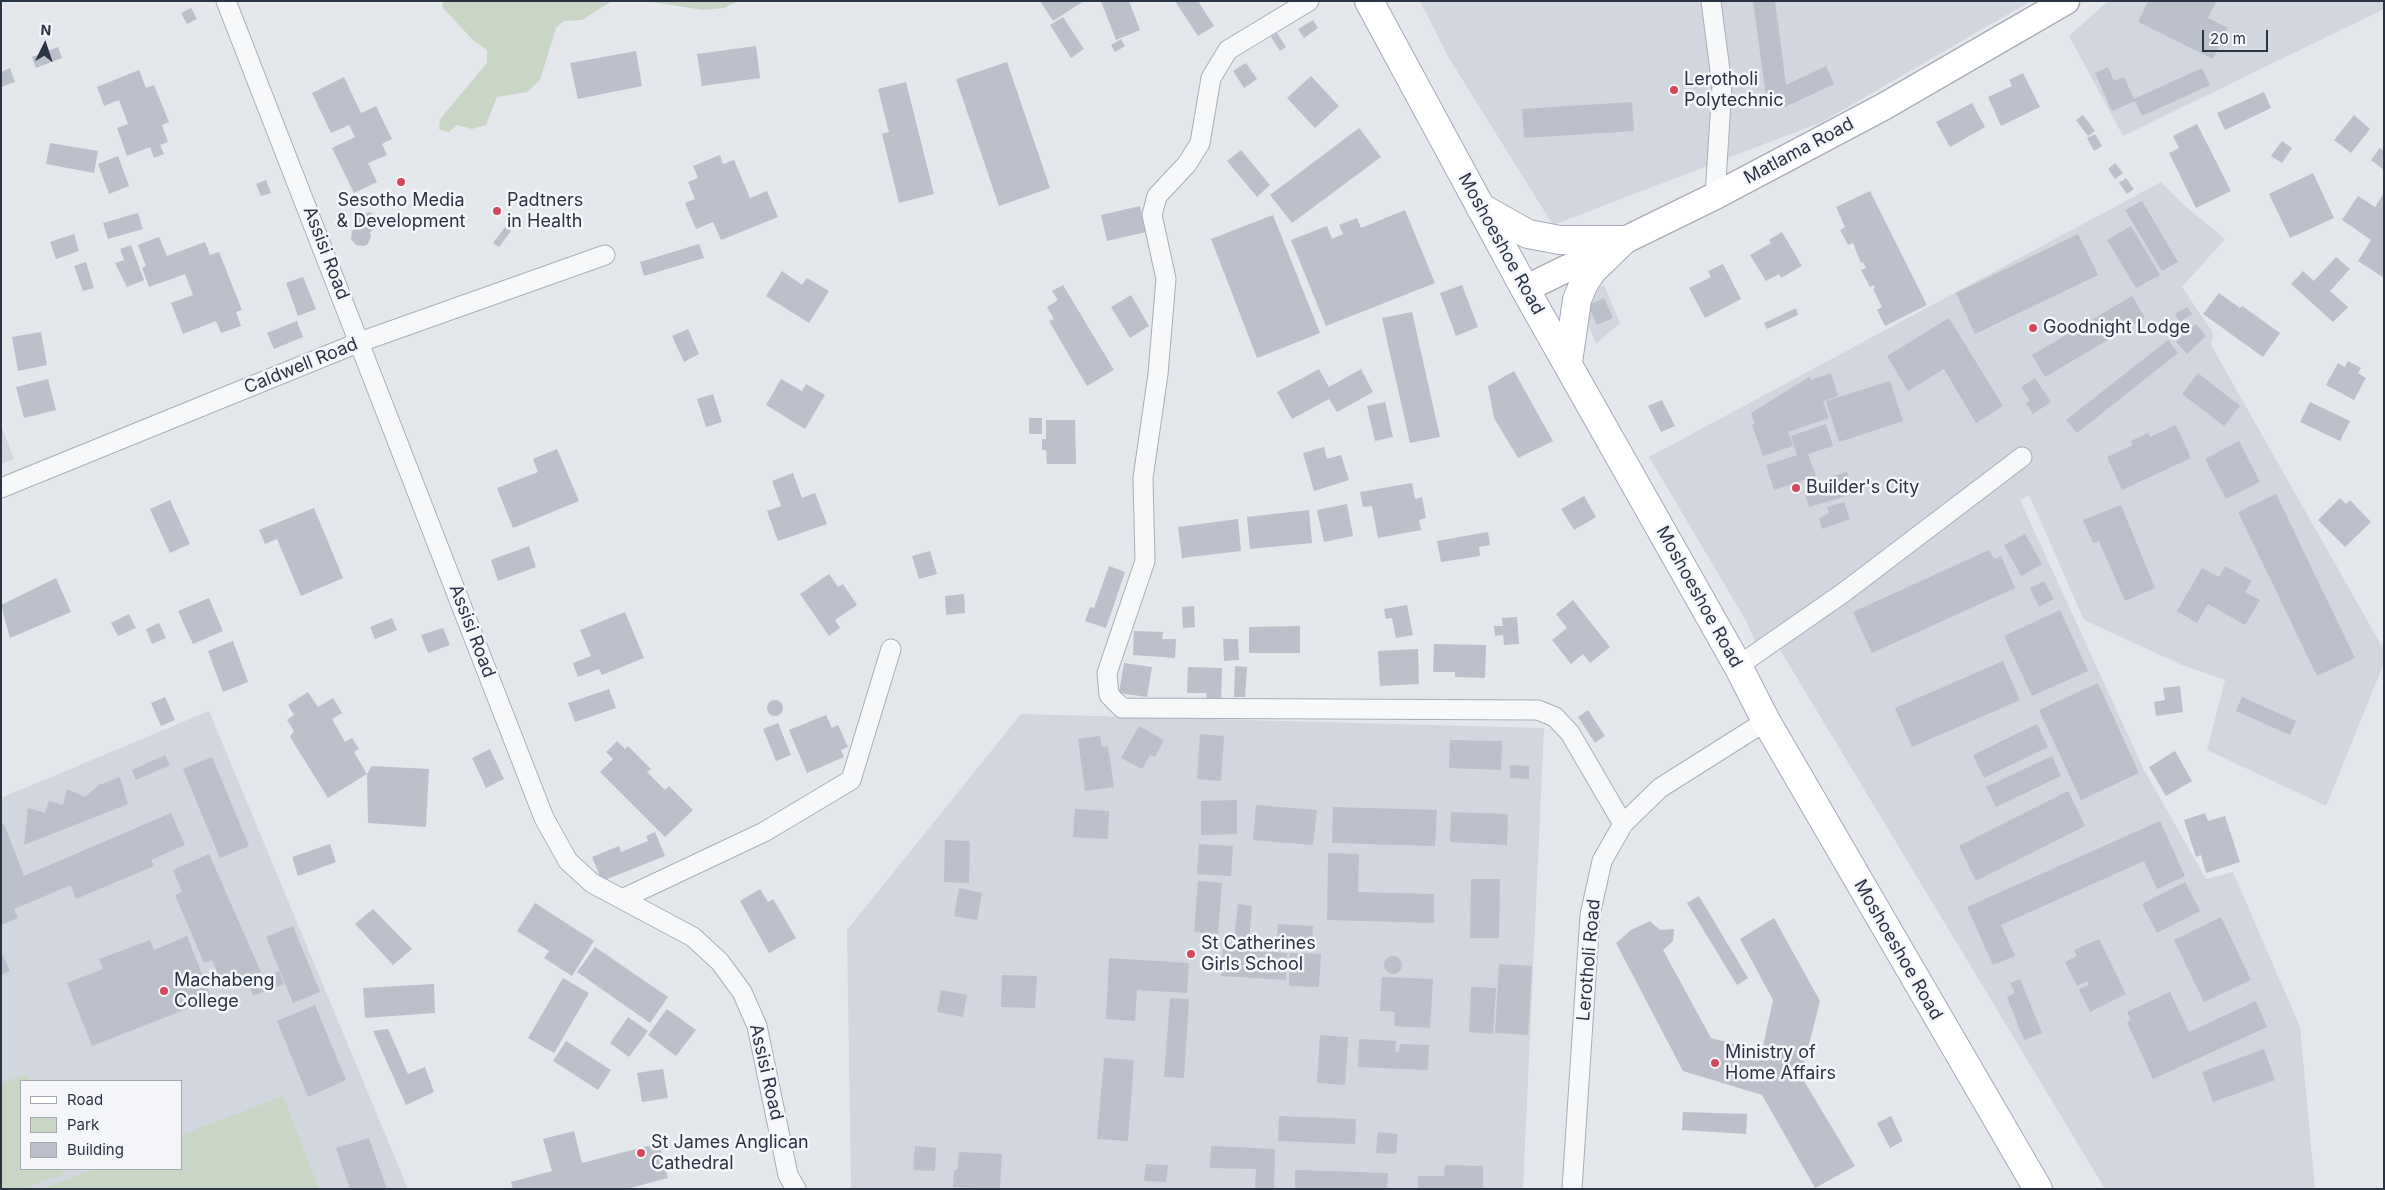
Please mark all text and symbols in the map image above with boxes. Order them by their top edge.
north arrow [20,20,70,70]
scale bar [2205,20,2271,52]
text: N [40,21,52,38]
text: 20 m [2210,29,2246,48]
place label: Lerotholi Polytechnic [1684,69,1783,112]
marker: Lerotholi Polytechnic [1668,84,1680,96]
street label: Matlama Road [1740,113,1858,189]
street label: Moshoeshoe Road [1453,169,1549,319]
marker: Sesotho Media & Development [395,176,407,188]
place label: Sesotho Media & Development [336,190,466,232]
place label: Padtners in Health [507,190,583,232]
street label: Assisi Road [298,203,354,303]
marker: Padtners in Health [491,205,503,217]
place label: Goodnight Lodge [2043,317,2190,339]
marker: Goodnight Lodge [2027,322,2039,334]
street label: Caldwell Road [241,333,361,399]
place label: Builder's City [1806,477,1919,499]
marker: Builder's City [1790,482,1802,494]
street label: Moshoeshoe Road [1651,522,1747,672]
street label: Assisi Road [444,581,500,681]
street label: Moshoeshoe Road [1849,876,1947,1024]
street label: Lerotholi Road [1573,898,1605,1022]
place label: St Catherines Girls School [1201,933,1316,976]
marker: St Catherines Girls School [1185,948,1197,960]
place label: Machabeng College [174,970,275,1012]
marker: Machabeng College [158,985,170,997]
street label: Assisi Road [744,1022,788,1122]
place label: Ministry of Home Affairs [1725,1042,1836,1084]
marker: Ministry of Home Affairs [1709,1057,1721,1069]
legend [20,1080,182,1170]
text: Road [67,1090,103,1109]
text: Park [67,1115,99,1134]
place label: St James Anglican Cathedral [651,1132,809,1174]
text: Building [67,1140,124,1159]
marker: St James Anglican Cathedral [635,1147,647,1159]

